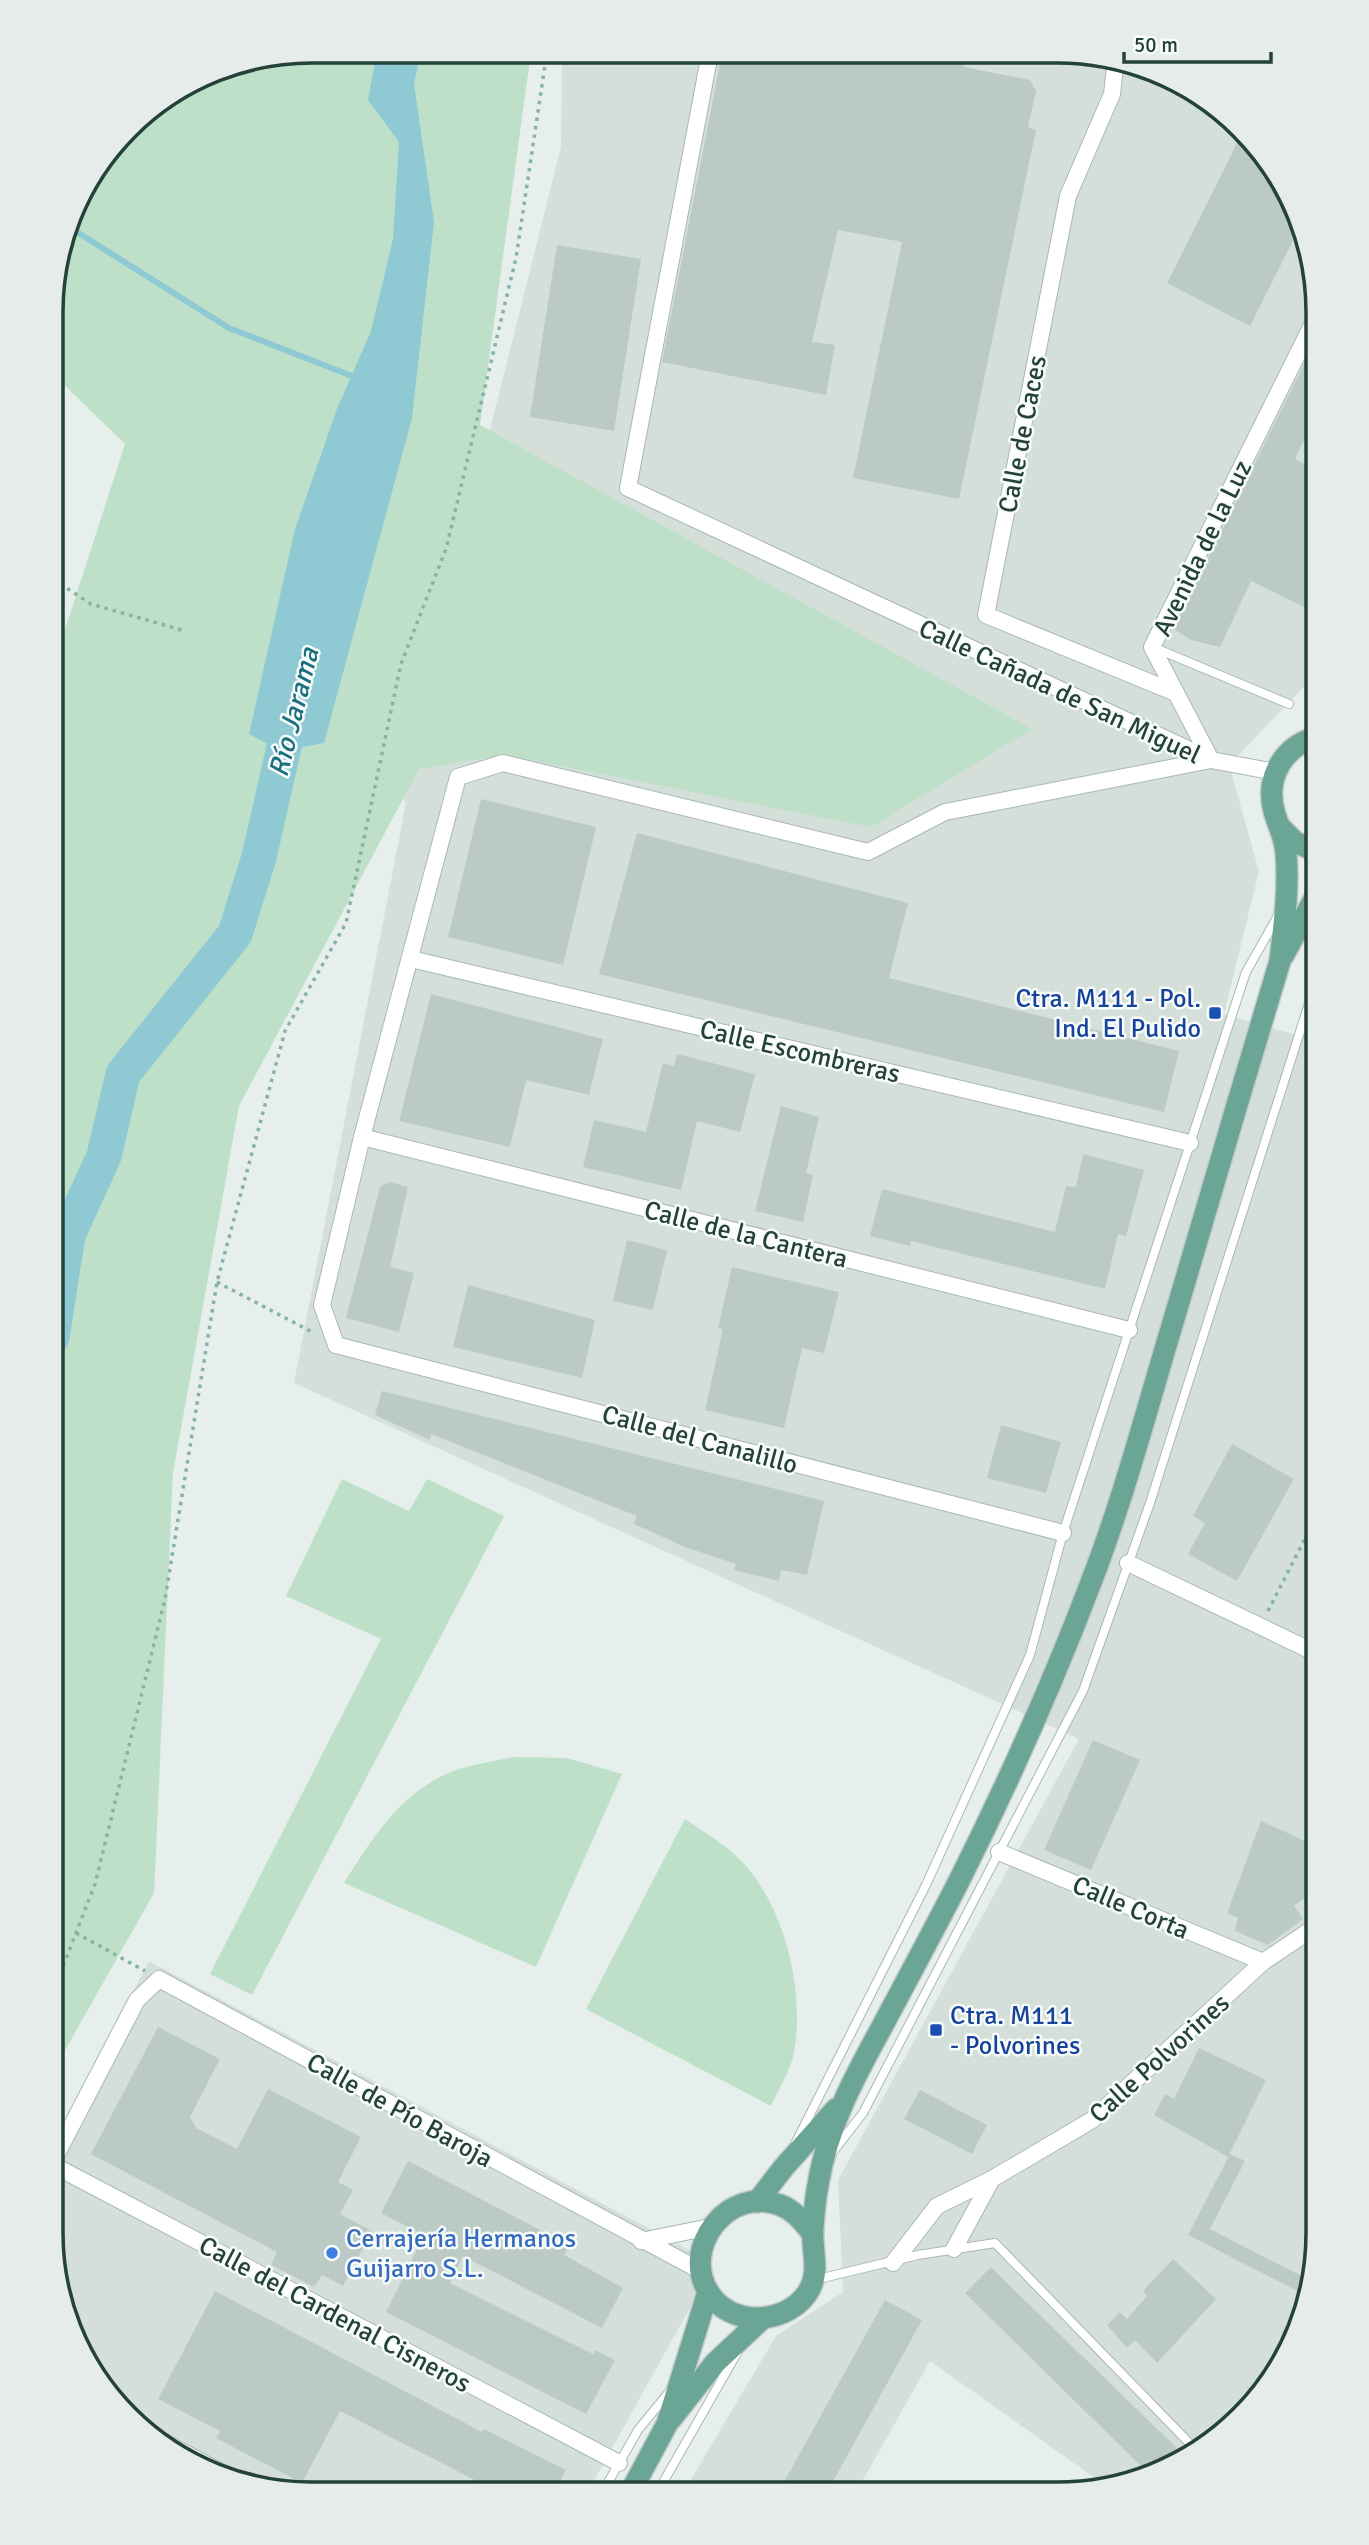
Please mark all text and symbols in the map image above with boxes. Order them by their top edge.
scale bar [1124,21,1271,65]
text: 50 m [1134,32,1178,58]
street label: Calle de Caces [992,353,1054,516]
street label: Avenida de la Luz [1146,455,1259,642]
street label: Calle Cañada de San Miguel [914,612,1206,771]
water label: Río Jarama [262,643,327,780]
place label: Ctra. M111 - Pol. Ind. El Pulido [1015,983,1201,1045]
marker: Ctra. M111 - Pol. Ind. El Pulido [1207,1005,1223,1021]
street label: Calle Escombreras [697,1013,903,1091]
street label: Calle de la Cantera [641,1194,851,1276]
street label: Calle del Canalillo [598,1398,801,1481]
street label: Calle Corta [1067,1869,1194,1947]
street label: Calle Polvorines [1083,1987,1236,2130]
place label: Ctra. M111 - Polvorines [950,2000,1080,2062]
marker: Ctra. M111 - Polvorines [928,2022,944,2038]
street label: Calle de Pío Baroja [301,2047,498,2175]
place label: Cerrajería Hermanos Guijarro S.L. [346,2223,576,2285]
street label: Calle del Cardenal Cisneros [193,2230,476,2400]
marker: Cerrajería Hermanos Guijarro S.L. [324,2245,340,2261]

